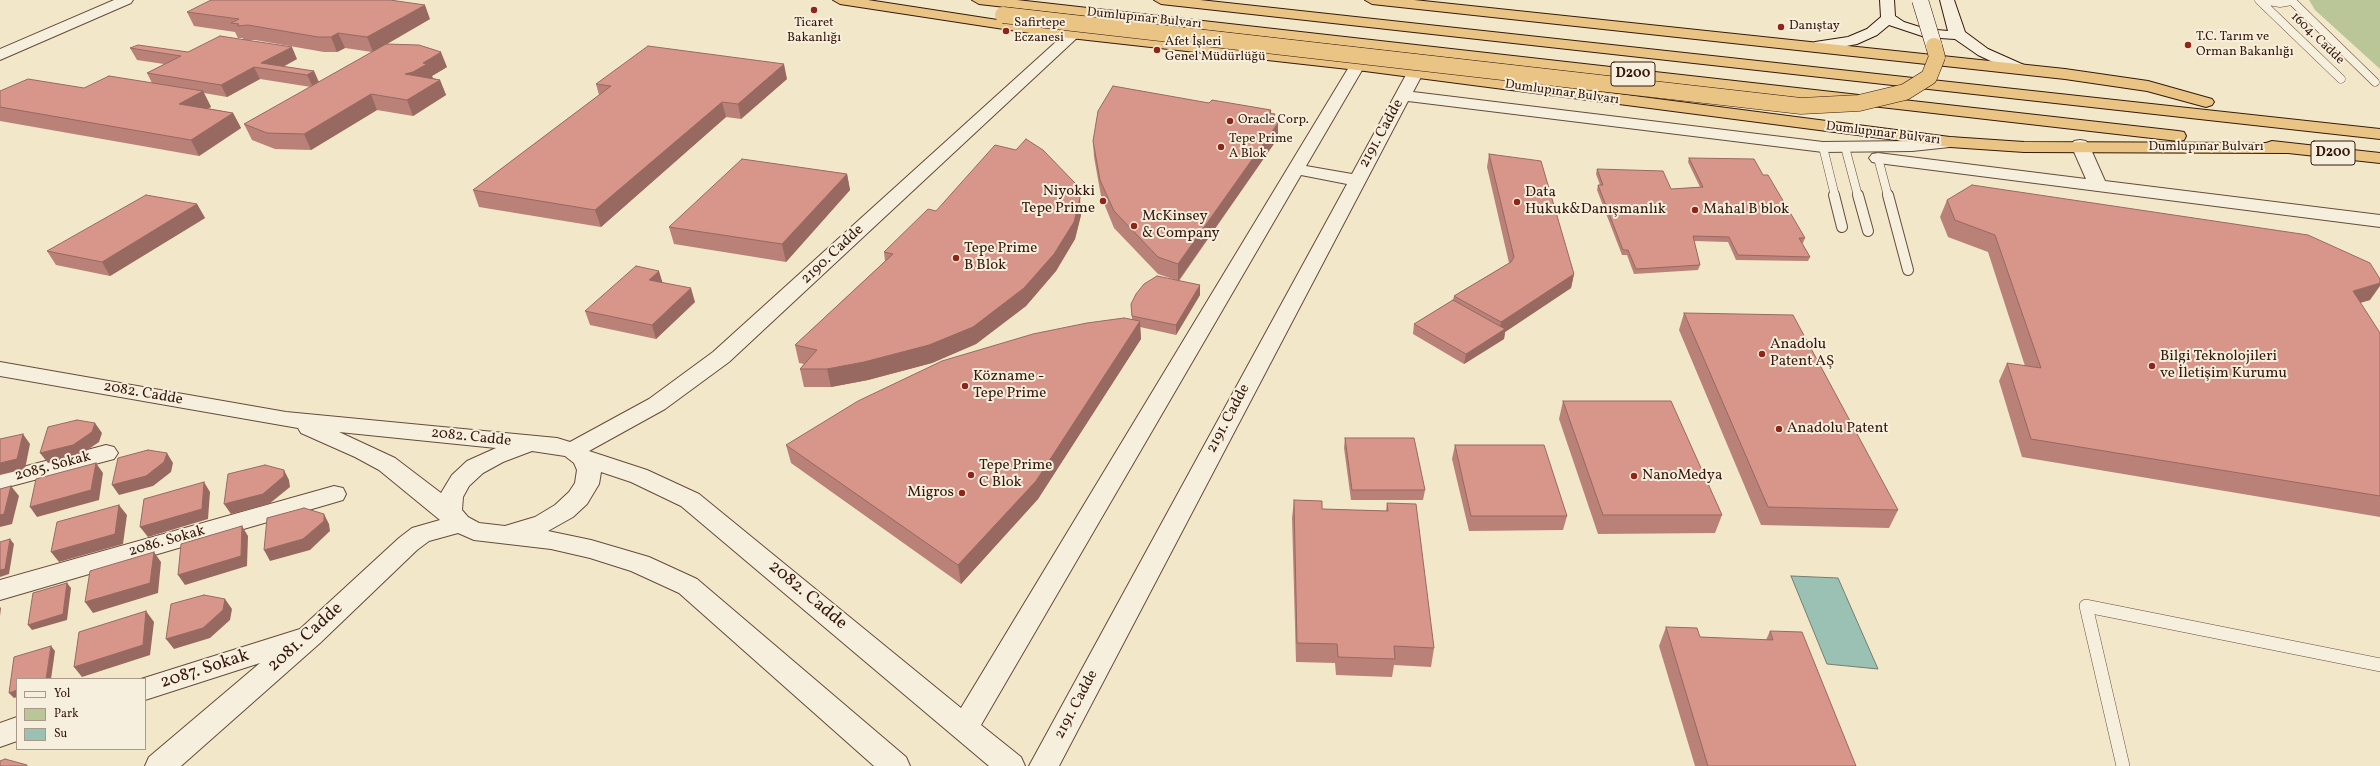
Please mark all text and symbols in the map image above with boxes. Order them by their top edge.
marker: Ticaret Bakanlığı [809,5,819,15]
street label: Dumlupınar Bulvarı [1086,5,1202,33]
street label: 1604. Cadde [2287,10,2347,68]
place label: Ticaret Bakanlığı [787,16,841,47]
place label: Safirtepe Eczanesi [1014,16,1065,47]
place label: Danıştay [1789,19,1840,35]
marker: Danıştay [1776,22,1786,32]
marker: Safirtepe Eczanesi [1001,26,1011,36]
place label: T.C. Tarım ve Orman Bakanlığı [2196,30,2294,61]
place label: Afet İşleri Genel Müdürlüğü [1165,35,1266,66]
marker: T.C. Tarım ve Orman Bakanlığı [2183,40,2193,50]
marker: Afet İşleri Genel Müdürlüğü [1152,45,1162,55]
road number: D200 [1611,62,1655,86]
street label: Dumlupınar Bulvarı [1504,77,1620,109]
street label: 2191. Cadde [1356,97,1408,171]
place label: Oracle Corp. [1238,113,1309,129]
marker: Oracle Corp. [1225,116,1235,126]
street label: Dumlupınar Bulvarı [1825,119,1941,149]
place label: Tepe Prime A Blok [1229,132,1293,163]
street label: Dumlupınar Bulvarı [2148,140,2264,156]
road number: D200 [2311,141,2355,165]
marker: Tepe Prime A Blok [1216,142,1226,152]
place label: Niyokki Tepe Prime [1022,183,1095,218]
place label: Data Hukuk&Danışmanlık [1525,184,1666,219]
marker: Niyokki Tepe Prime [1098,196,1108,206]
marker: Data Hukuk&Danışmanlık [1512,197,1522,207]
place label: Mahal B blok [1703,201,1789,219]
marker: Mahal B blok [1690,205,1700,215]
place label: McKinsey & Company [1142,208,1220,243]
marker: McKinsey & Company [1129,221,1139,231]
street label: 2190. Cadde [798,222,868,288]
place label: Tepe Prime B Blok [964,240,1037,275]
marker: Tepe Prime B Blok [951,253,961,263]
place label: Anadolu Patent AŞ [1770,336,1834,371]
place label: Bilgi Teknolojileri ve İletişim Kurumu [2160,348,2287,383]
marker: Anadolu Patent AŞ [1757,349,1767,359]
marker: Bilgi Teknolojileri ve İletişim Kurumu [2147,361,2157,371]
place label: Közname - Tepe Prime [973,368,1046,403]
street label: 2082. Cadde [102,378,184,410]
marker: Közname - Tepe Prime [960,381,970,391]
street label: 2191. Cadde [1203,382,1255,456]
place label: Anadolu Patent [1787,420,1889,438]
marker: Anadolu Patent [1774,424,1784,434]
street label: 2082. Cadde [430,425,512,451]
street label: 2085. Sokak [13,448,93,486]
place label: Tepe Prime C Blok [979,457,1052,492]
place label: NanoMedya [1642,467,1722,485]
marker: Tepe Prime C Blok [966,470,976,480]
marker: NanoMedya [1629,471,1639,481]
place label: Migros [907,484,954,502]
marker: Migros [957,488,967,498]
street label: 2086. Sokak [127,523,207,561]
street label: 2082. Cadde [763,557,851,635]
street label: 2081. Cadde [264,599,348,677]
street label: 2087. Sokak [158,645,252,695]
street label: 2191. Cadde [1051,668,1103,742]
legend [16,678,146,750]
text: Yol [54,686,70,702]
text: Park [54,706,79,722]
text: Su [54,726,67,742]

